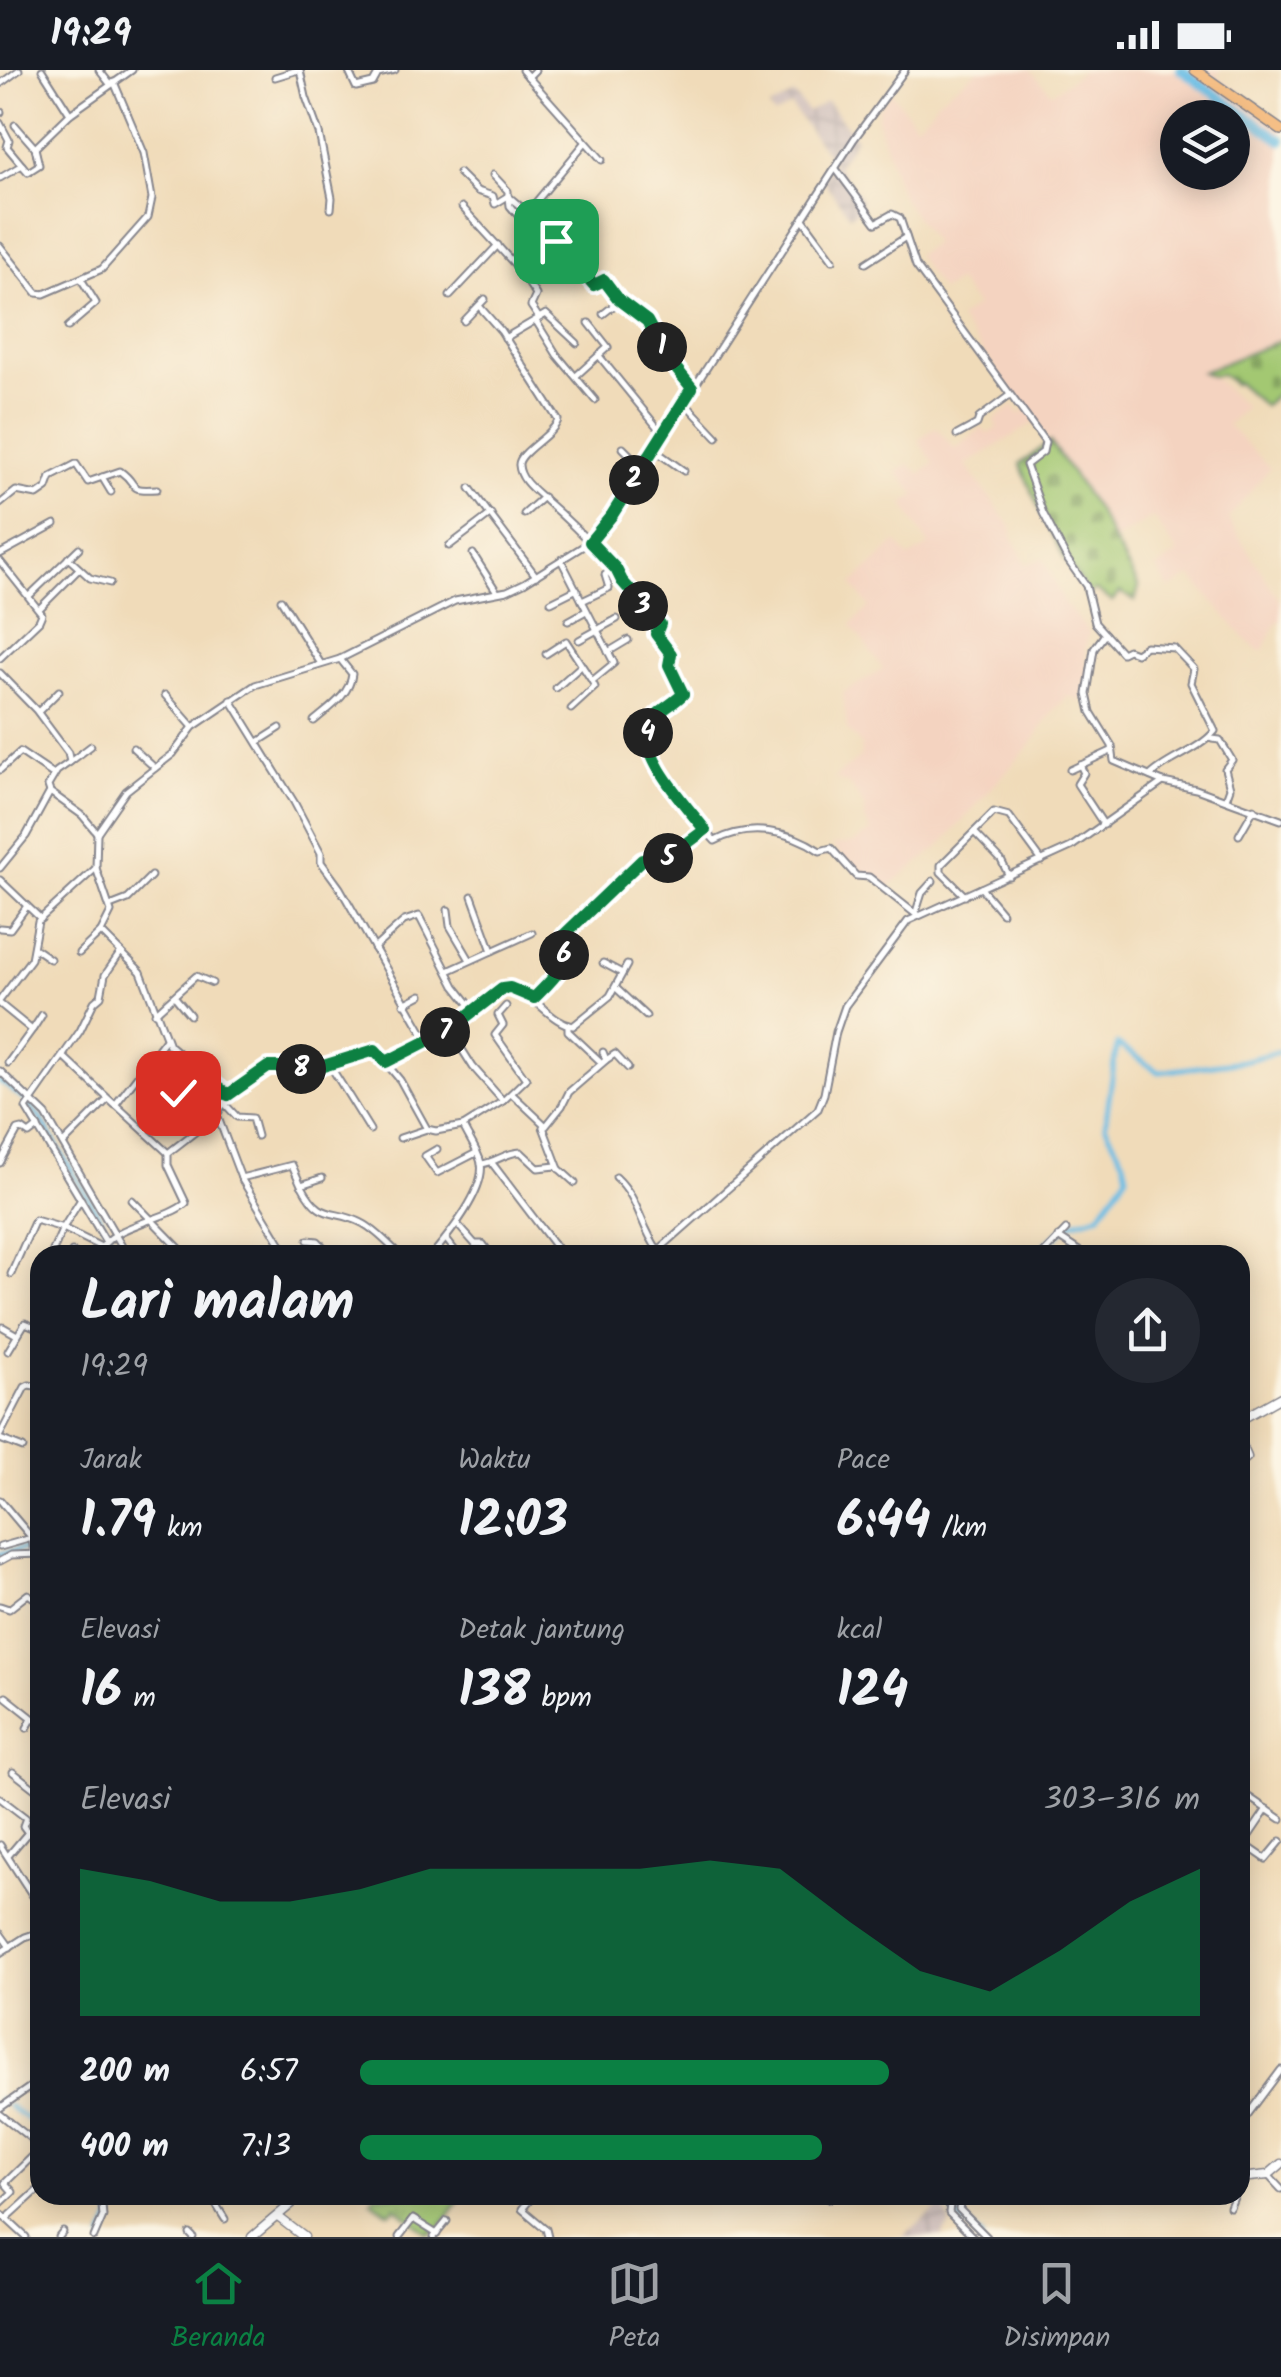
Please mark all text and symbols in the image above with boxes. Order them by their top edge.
text: 19:29 [50,5,131,65]
map controls [1160,100,1250,190]
button: layers [1160,100,1250,190]
pin [514,199,599,284]
icon: arrive [529,214,584,269]
pin: 1 [637,322,687,372]
text: 1 [658,324,666,369]
pin: 2 [609,455,659,505]
text: 2 [626,457,642,502]
pin: 3 [618,581,668,631]
text: 3 [635,583,651,628]
pin: 4 [623,708,673,758]
text: 4 [640,710,656,755]
pin: 5 [643,833,693,883]
text: 5 [661,835,675,880]
pin: 6 [539,930,589,980]
text: 6 [556,932,572,977]
pin: 7 [420,1007,470,1057]
text: 7 [438,1009,452,1054]
pin: 8 [276,1044,326,1094]
text: 8 [293,1046,309,1091]
pin [136,1051,221,1136]
icon: check [151,1066,206,1121]
text: Lari malam [80,1261,354,1348]
button: share [1095,1278,1200,1383]
text: 19:29 [80,1342,148,1393]
text: Jarak [80,1438,142,1483]
text: Waktu [458,1438,531,1483]
text: Pace [837,1438,890,1483]
text: 1.79 [80,1483,156,1563]
text: 12:03 [458,1483,568,1563]
text: 6:44 [837,1483,931,1563]
text: km [156,1506,203,1551]
text: /km [931,1506,987,1551]
text: Elevasi [80,1608,159,1653]
text: Detak jantung [458,1608,625,1653]
text: kcal [837,1608,882,1653]
text: 16 [80,1653,122,1733]
text: 138 [458,1653,530,1733]
text: 124 [837,1653,908,1733]
text: m [122,1676,156,1721]
text: bpm [530,1676,592,1721]
text: Elevasi [80,1775,171,1826]
text: 303–316 m [1044,1775,1200,1826]
text: 200 m [80,2047,170,2098]
text: 6:57 [240,2047,298,2098]
text: 400 m [80,2122,169,2173]
text: 7:13 [240,2122,291,2173]
tab: Beranda [171,2256,266,2361]
tab: Peta [607,2256,662,2361]
tab: Disimpan [1003,2256,1110,2361]

